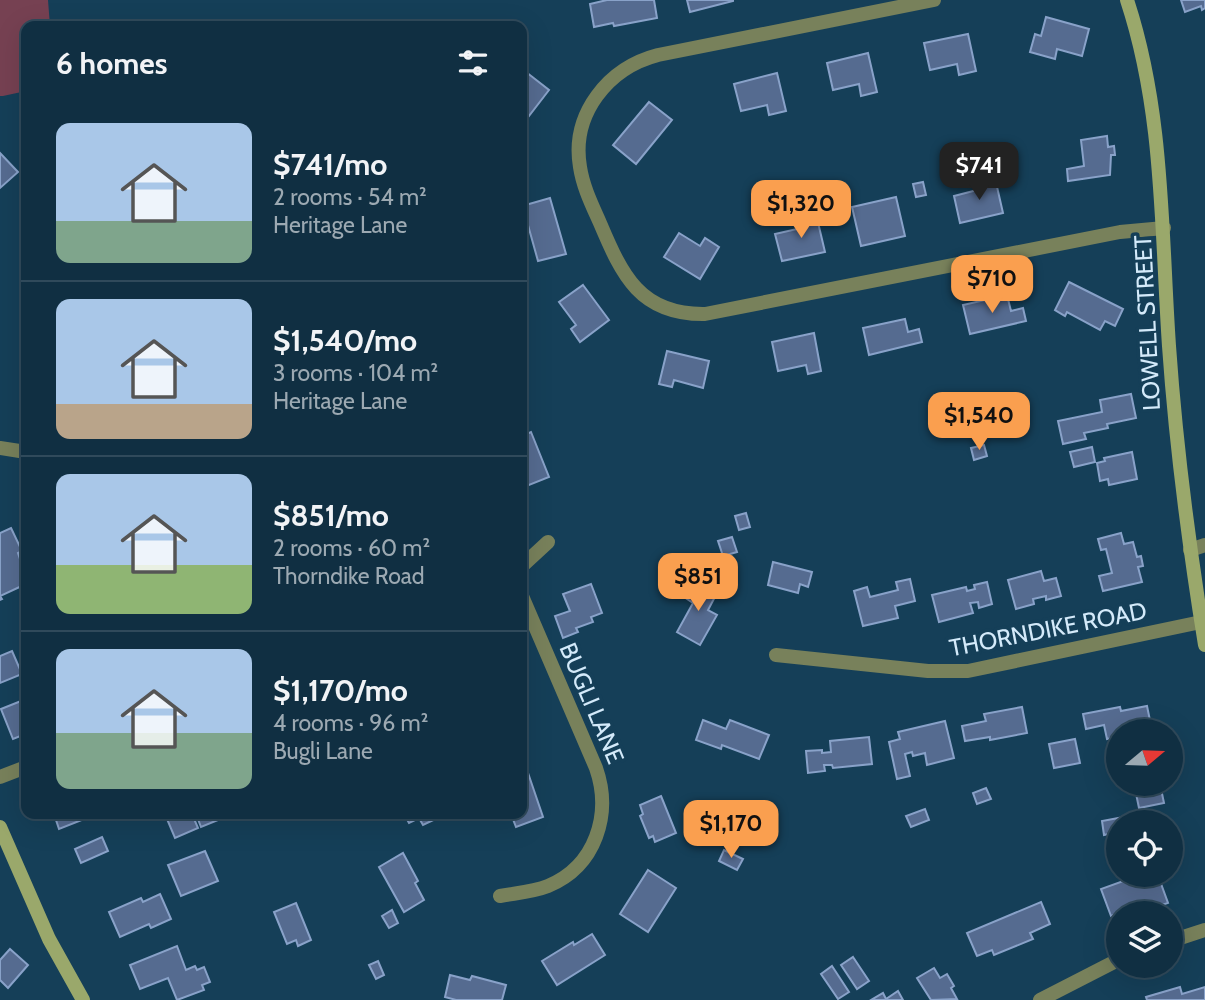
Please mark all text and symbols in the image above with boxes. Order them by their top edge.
icon: filters [454,44,492,82]
text: 6 homes [56,45,167,82]
pin: $741 [938,142,1020,202]
text: $741/mo [273,146,387,183]
icon: home [112,151,196,235]
text: $741 [956,151,1002,179]
pin: $1,320 [744,180,858,240]
text: 2 rooms · 54 m² [273,183,427,211]
text: $1,320 [767,189,835,217]
text: Heritage Lane [273,211,407,239]
street label: LOWELL STREET [1128,234,1166,412]
pin: $710 [951,256,1033,315]
text: $710 [967,264,1017,292]
text: $1,540/mo [273,322,417,359]
icon: home [112,327,196,411]
text: 3 rooms · 104 m² [273,359,438,387]
text: Heritage Lane [273,387,407,415]
pin: $1,540 [922,392,1036,452]
text: $1,540 [944,401,1014,429]
text: $851/mo [273,497,389,534]
icon: home [112,502,196,586]
text: 2 rooms · 60 m² [273,534,430,562]
pin: $851 [657,554,739,613]
text: Thorndike Road [273,562,425,590]
text: $851 [674,562,722,590]
street label: THORNDIKE ROAD [947,596,1149,662]
street label: BUGLI LANE [554,638,630,768]
text: $1,170/mo [273,672,408,709]
icon: home [112,677,196,761]
text: 4 rooms · 96 m² [273,709,428,737]
north arrow [1106,719,1183,796]
map controls [1106,719,1183,978]
text: Bugli Lane [273,737,373,765]
pin: $1,170 [674,800,788,860]
text: $1,170 [700,809,763,837]
button: locate [1106,810,1183,887]
button: layers [1106,901,1183,978]

